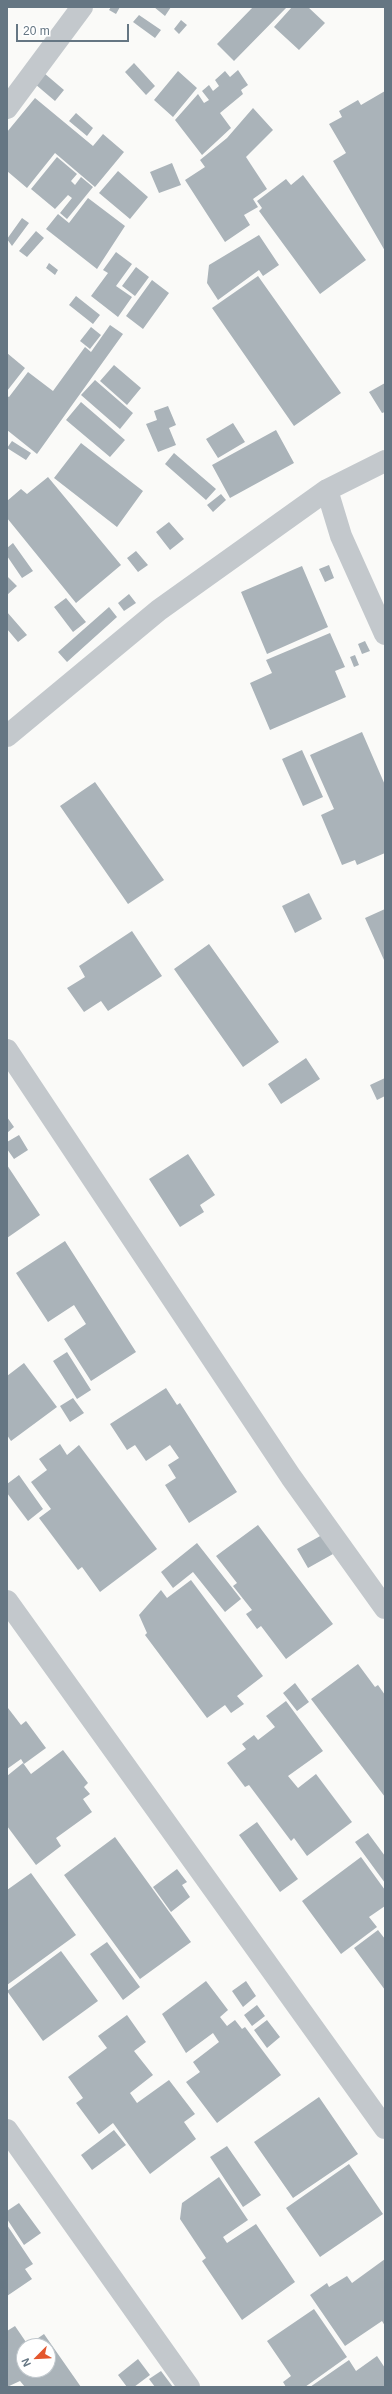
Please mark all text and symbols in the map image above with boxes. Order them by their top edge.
scale bar [18,16,131,42]
text: 20 m [23,24,50,38]
north arrow [16,2338,56,2378]
text: N [19,2356,33,2369]

